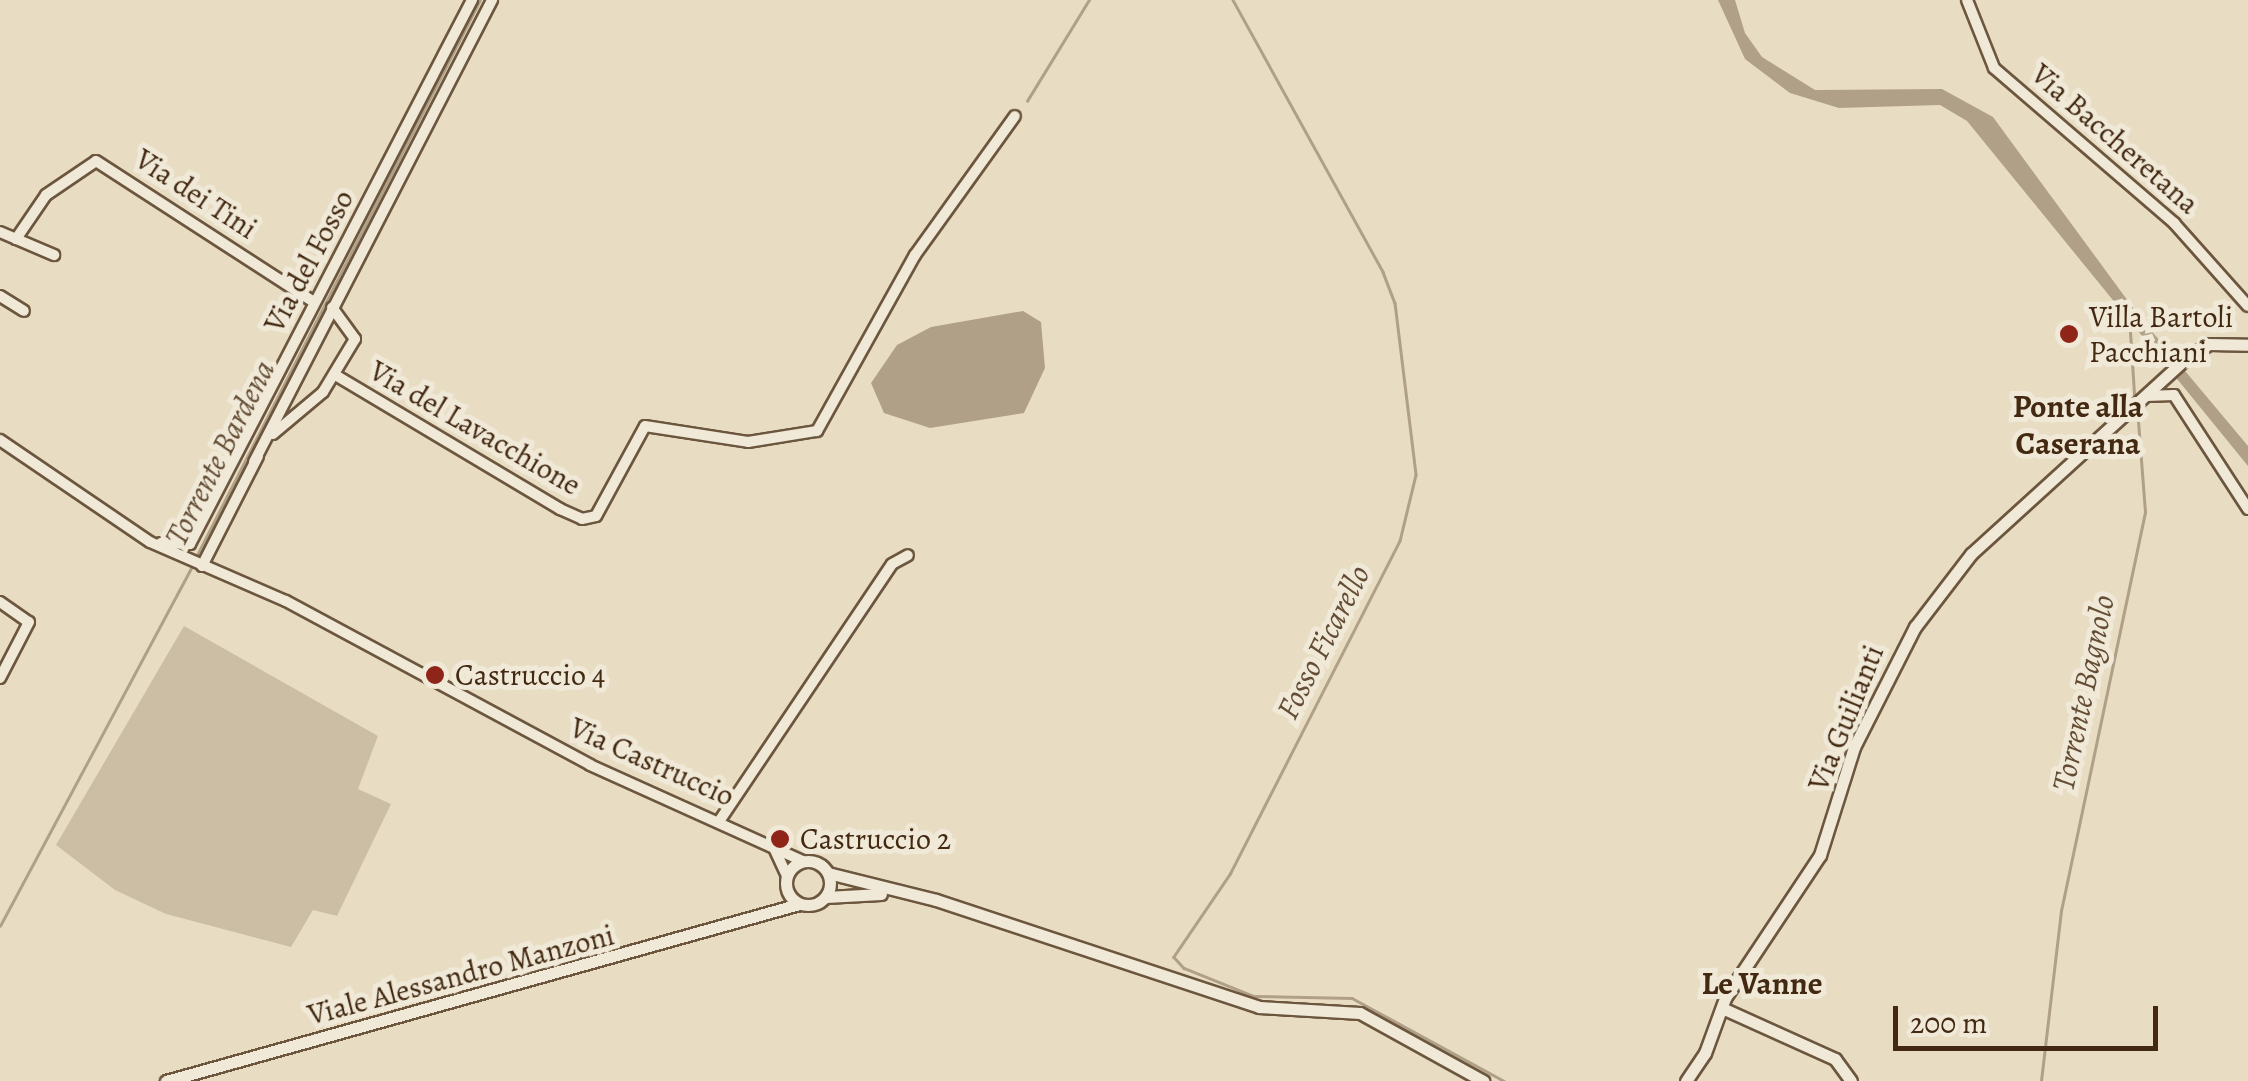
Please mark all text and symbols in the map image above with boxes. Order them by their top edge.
street label: Via Baccheretana [2024,56,2206,222]
street label: Via dei Tini [128,141,264,247]
street label: Via del Fosso [256,184,362,338]
place label: Villa Bartoli Pacchiani [2089,299,2233,370]
marker: Villa Bartoli Pacchiani [2058,323,2080,345]
street label: Via del Lavacchione [363,353,587,503]
water label: Torrente Bardena [157,354,283,552]
district label: Ponte alla Caserana [2013,388,2143,463]
water label: Fosso Ficarello [1268,559,1378,725]
water label: Torrente Bagnolo [2043,591,2123,795]
street label: Via Guilianti [1800,640,1892,796]
place label: Castruccio 4 [455,657,605,693]
marker: Castruccio 4 [424,664,446,686]
street label: Via Castruccio [564,710,740,814]
place label: Castruccio 2 [800,821,951,857]
marker: Castruccio 2 [769,828,791,850]
street label: Viale Alessandro Manzoni [304,917,618,1033]
district label: Le Vanne [1701,964,1823,1002]
scale bar [1898,986,2163,1048]
text: 200 m [1910,1003,1987,1043]

